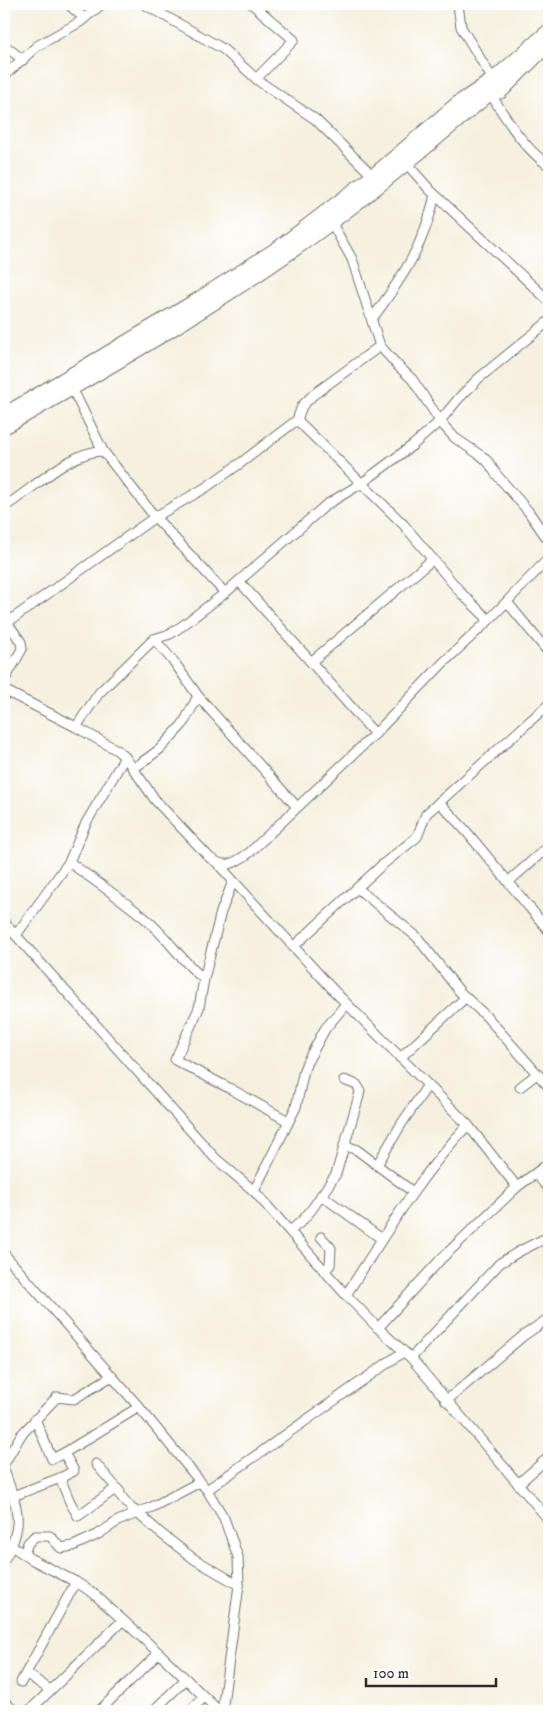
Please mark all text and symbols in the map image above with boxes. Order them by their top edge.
scale bar [366,1655,496,1687]
text: 100 m [373,1664,409,1683]

